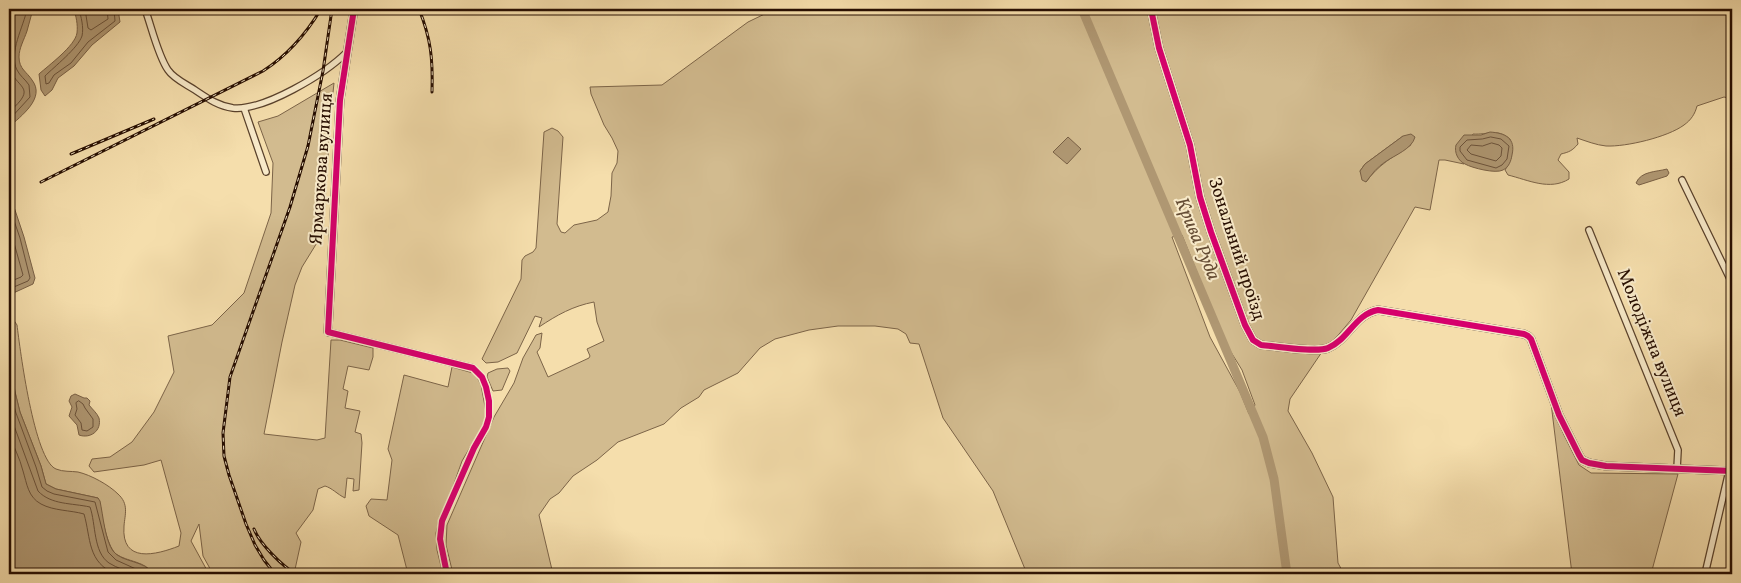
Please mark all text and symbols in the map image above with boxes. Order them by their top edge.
street label: Ярмаркова вулиця [304,92,340,246]
street label: Зональний проїзд [1201,174,1271,324]
water label: Крива Руда [1168,194,1226,284]
street label: Молодіжна вулиця [1610,265,1692,421]

